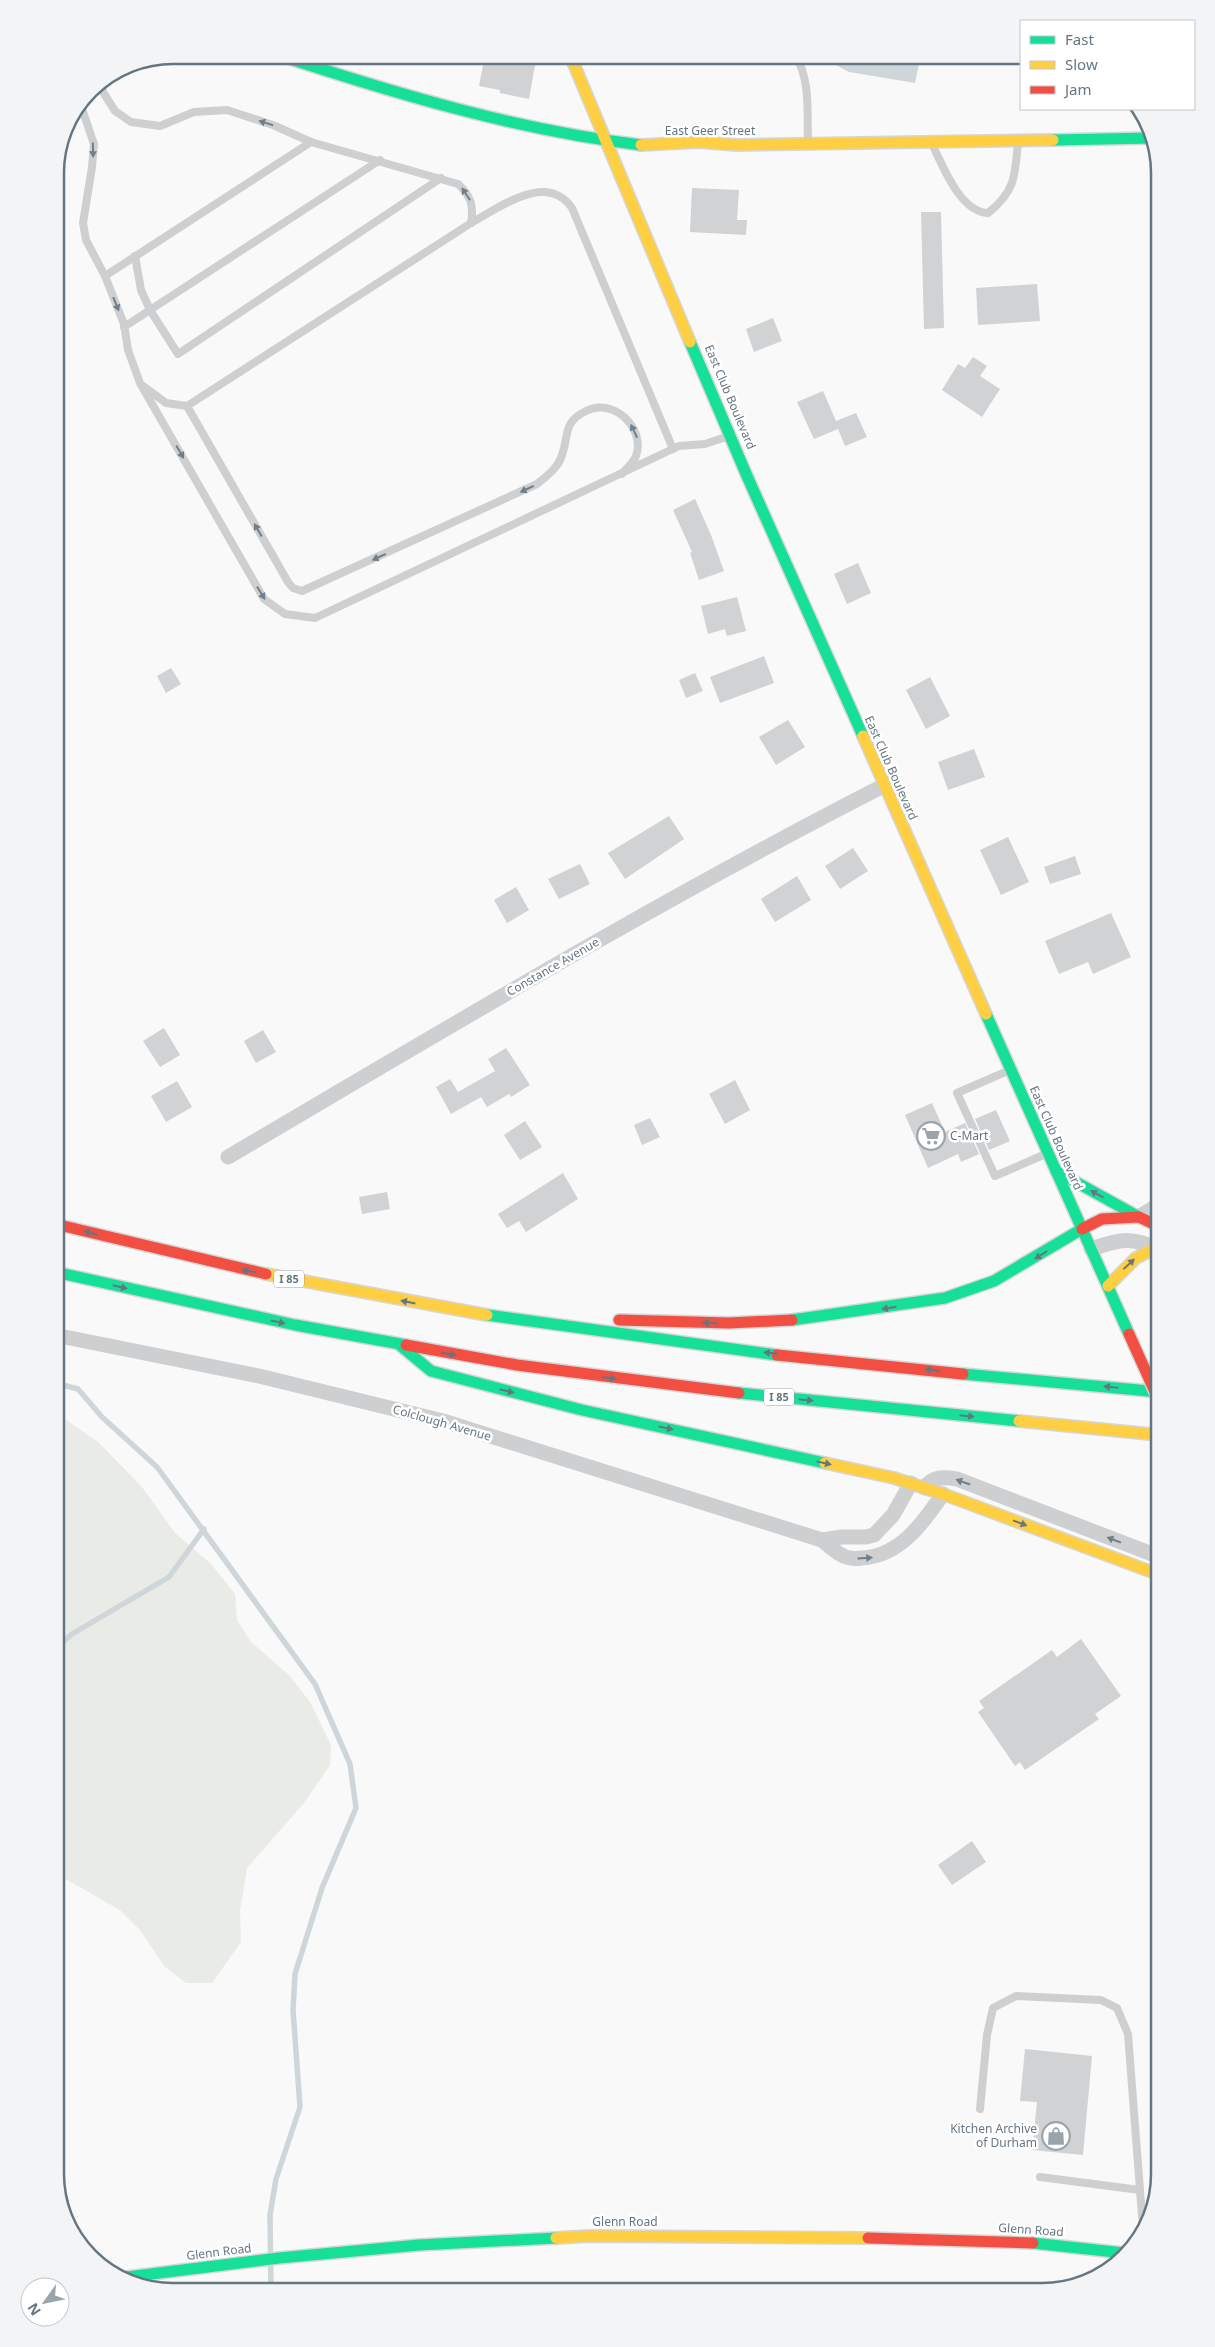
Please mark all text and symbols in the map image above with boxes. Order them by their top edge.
legend [1020,20,1195,110]
text: Fast [1065,29,1094,49]
text: Slow [1065,54,1098,74]
text: Jam [1063,79,1092,99]
one-way arrow [259,119,274,126]
street label: East Geer Street [665,122,756,139]
one-way arrow [89,142,97,158]
one-way arrow [462,187,471,201]
one-way arrow [112,297,120,312]
street label: East Club Boulevard [701,342,760,452]
one-way arrow [629,424,637,438]
one-way arrow [175,446,184,459]
one-way arrow [519,484,534,493]
one-way arrow [253,523,262,536]
one-way arrow [372,554,386,562]
one-way arrow [256,586,265,599]
street label: East Club Boulevard [861,713,922,823]
street label: Constance Avenue [503,933,602,1000]
street label: East Club Boulevard [1026,1083,1087,1193]
supermarket icon: C-Mart [916,1121,946,1151]
place label: C-Mart [950,1127,989,1144]
one-way arrow [1090,1190,1105,1198]
one-way arrow [83,1229,98,1237]
one-way arrow [1034,1250,1047,1259]
one-way arrow [1123,1258,1135,1270]
one-way arrow [240,1266,256,1274]
road number: I 85 [274,1270,304,1288]
one-way arrow [112,1283,127,1291]
one-way arrow [401,1298,416,1306]
one-way arrow [881,1304,897,1312]
one-way arrow [271,1318,286,1326]
one-way arrow [702,1318,718,1326]
one-way arrow [762,1349,778,1357]
one-way arrow [441,1350,457,1358]
one-way arrow [924,1366,940,1374]
one-way arrow [602,1374,618,1382]
one-way arrow [1103,1383,1119,1391]
one-way arrow [500,1387,515,1395]
road number: I 85 [764,1388,794,1405]
one-way arrow [798,1396,814,1404]
street label: Colclough Avenue [391,1400,493,1445]
one-way arrow [960,1412,976,1420]
one-way arrow [658,1424,673,1432]
one-way arrow [817,1459,832,1467]
one-way arrow [955,1478,970,1485]
one-way arrow [1013,1519,1028,1527]
one-way arrow [1106,1536,1121,1544]
one-way arrow [857,1553,873,1561]
place label: Kitchen Archive of Durham [950,2120,1037,2151]
shop icon: Kitchen Archive of Durham [1041,2121,1071,2151]
street label: Glenn Road [592,2213,658,2230]
street label: Glenn Road [998,2219,1064,2240]
street label: Glenn Road [185,2239,252,2264]
north arrow [20,2277,70,2327]
text: N [23,2299,45,2319]

